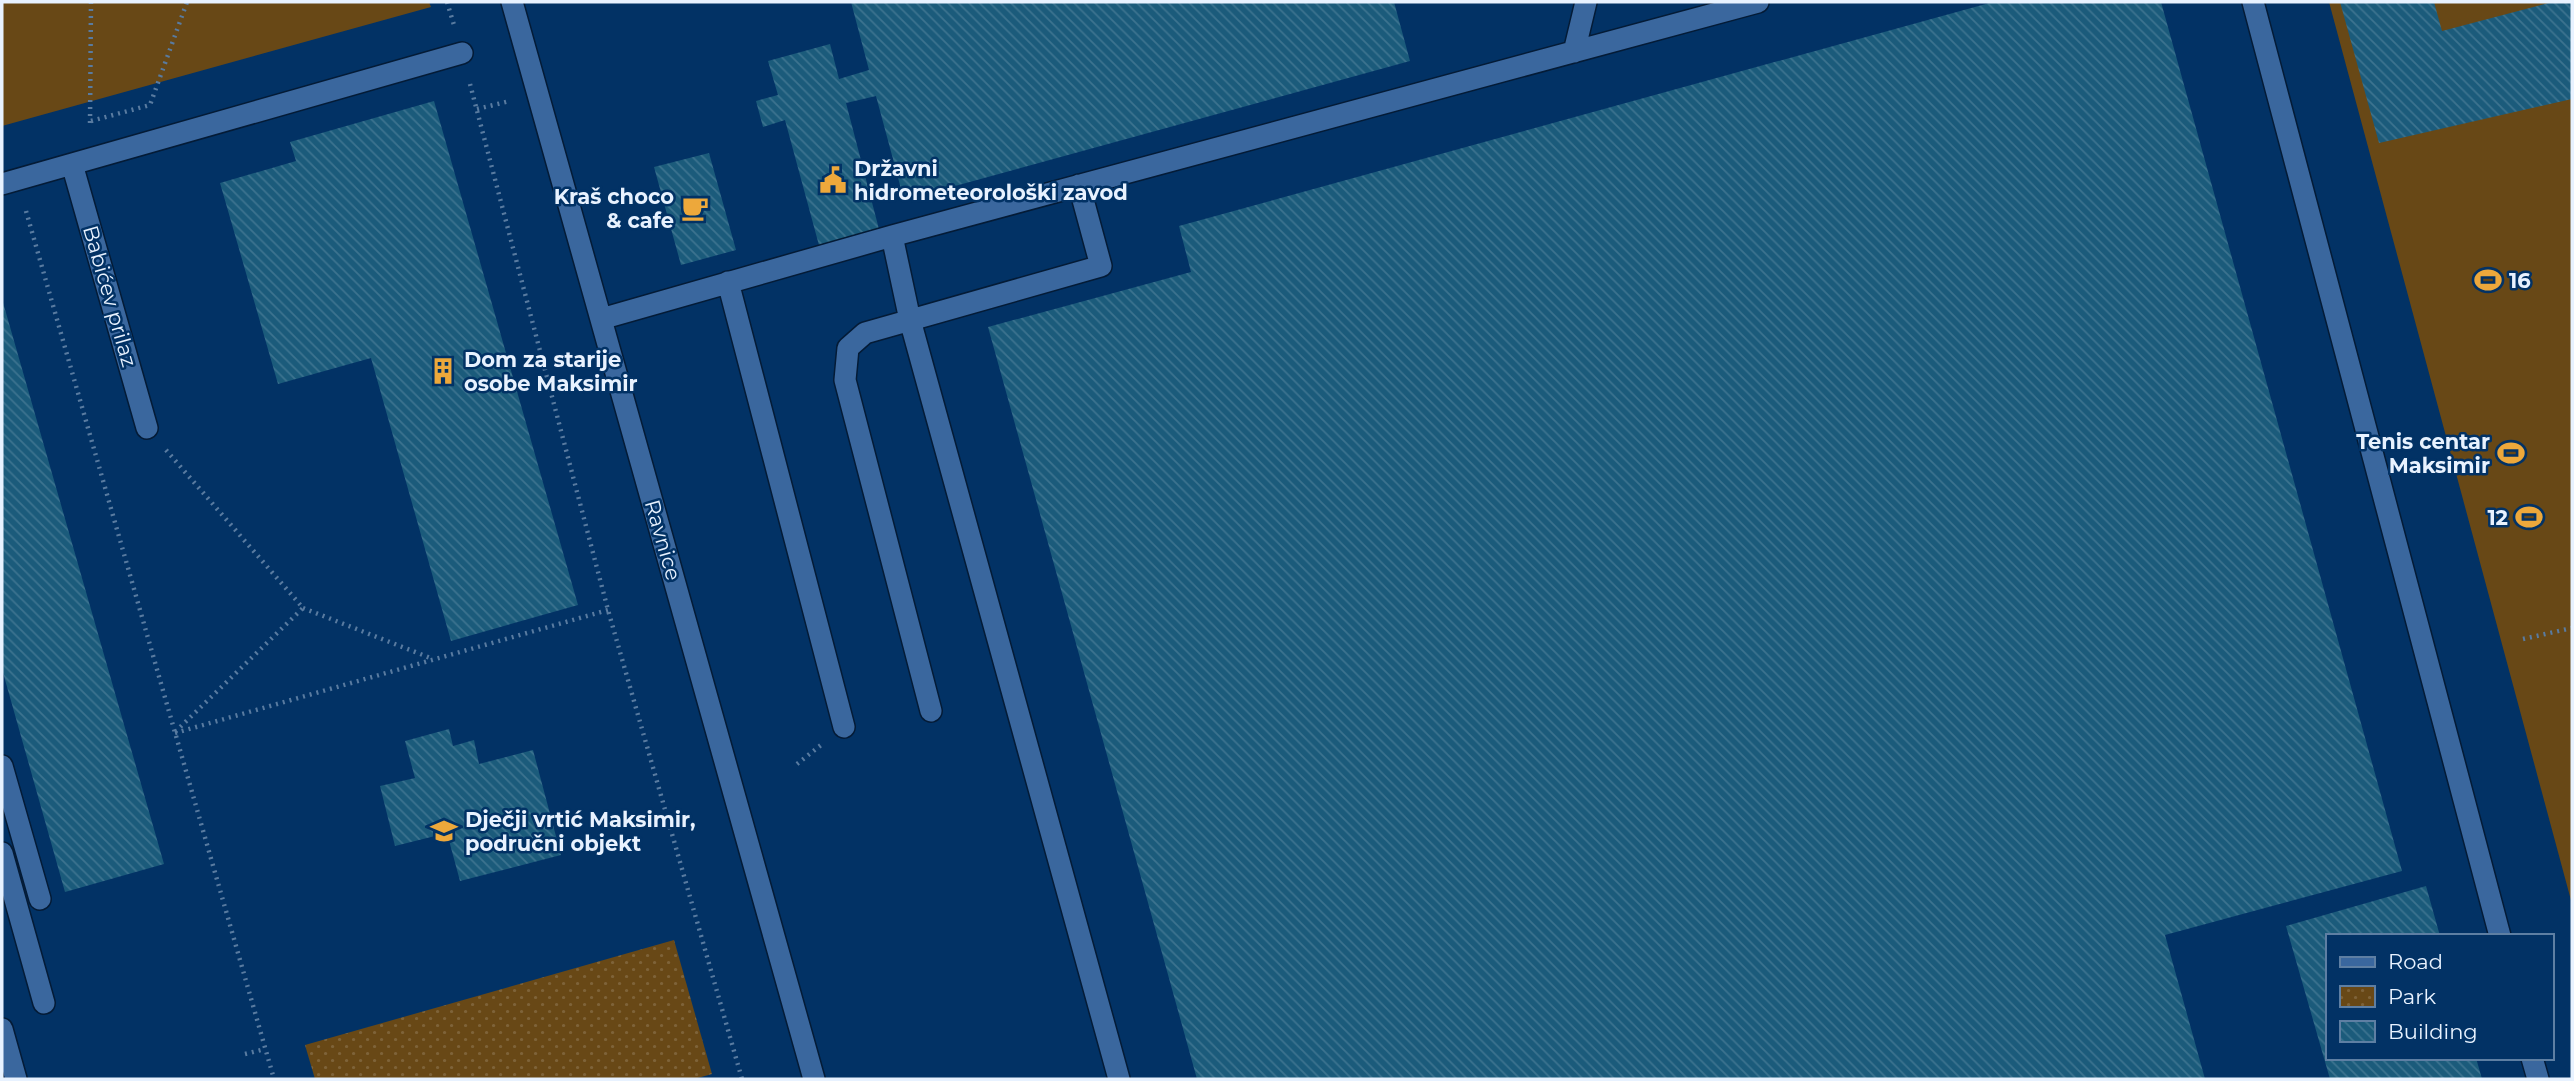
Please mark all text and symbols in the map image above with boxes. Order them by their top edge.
place label: Državni hidrometeorološki zavod [854,156,1128,205]
public building icon: Državni hidrometeorološki zavod [818,165,848,195]
place label: Kraš choco & cafe [554,184,674,233]
cafe icon: Kraš choco & cafe [680,193,710,223]
street label: Babićev prilaz [78,222,142,370]
sports icon: 16 [2473,265,2503,295]
place label: 16 [2509,268,2531,293]
place label: Dom za starije osobe Maksimir [464,347,638,396]
building icon: Dom za starije osobe Maksimir [428,356,458,386]
place label: Tenis centar Maksimir [2356,429,2490,478]
sports icon: Tenis centar Maksimir [2496,438,2526,468]
street label: Ravnice [640,497,686,583]
sports icon: 12 [2514,502,2544,532]
place label: 12 [2487,505,2508,530]
place label: Dječji vrtić Maksimir, područni objekt [465,807,695,856]
school or university icon: Dječji vrtić Maksimir, područni objekt [429,816,459,846]
legend [2326,934,2553,1060]
text: Road [2388,949,2443,974]
text: Park [2388,984,2436,1009]
text: Building [2388,1019,2478,1044]

